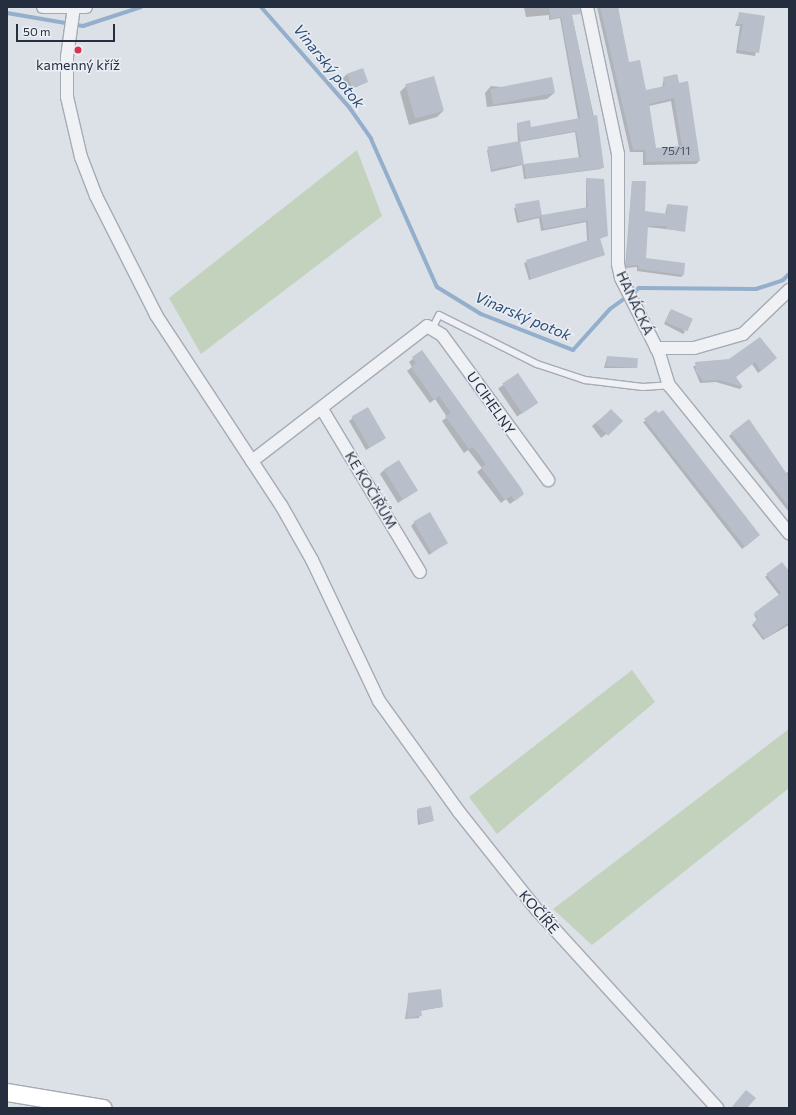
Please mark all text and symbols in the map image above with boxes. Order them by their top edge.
scale bar [18,16,117,42]
water label: Vinarský potok [290,20,368,112]
text: 50 m [23,24,51,38]
marker: kamenný kříž [73,45,83,55]
place label: kamenný kříž [36,57,120,73]
house number: 75/11 [662,144,690,158]
street label: HANÁCKÁ [613,268,657,338]
water label: Vinarský potok [472,288,574,344]
street label: U CIHELNY [463,368,519,438]
street label: KE KOČIŘŮM [341,448,401,532]
street label: KOČÍŘE [516,887,562,937]

